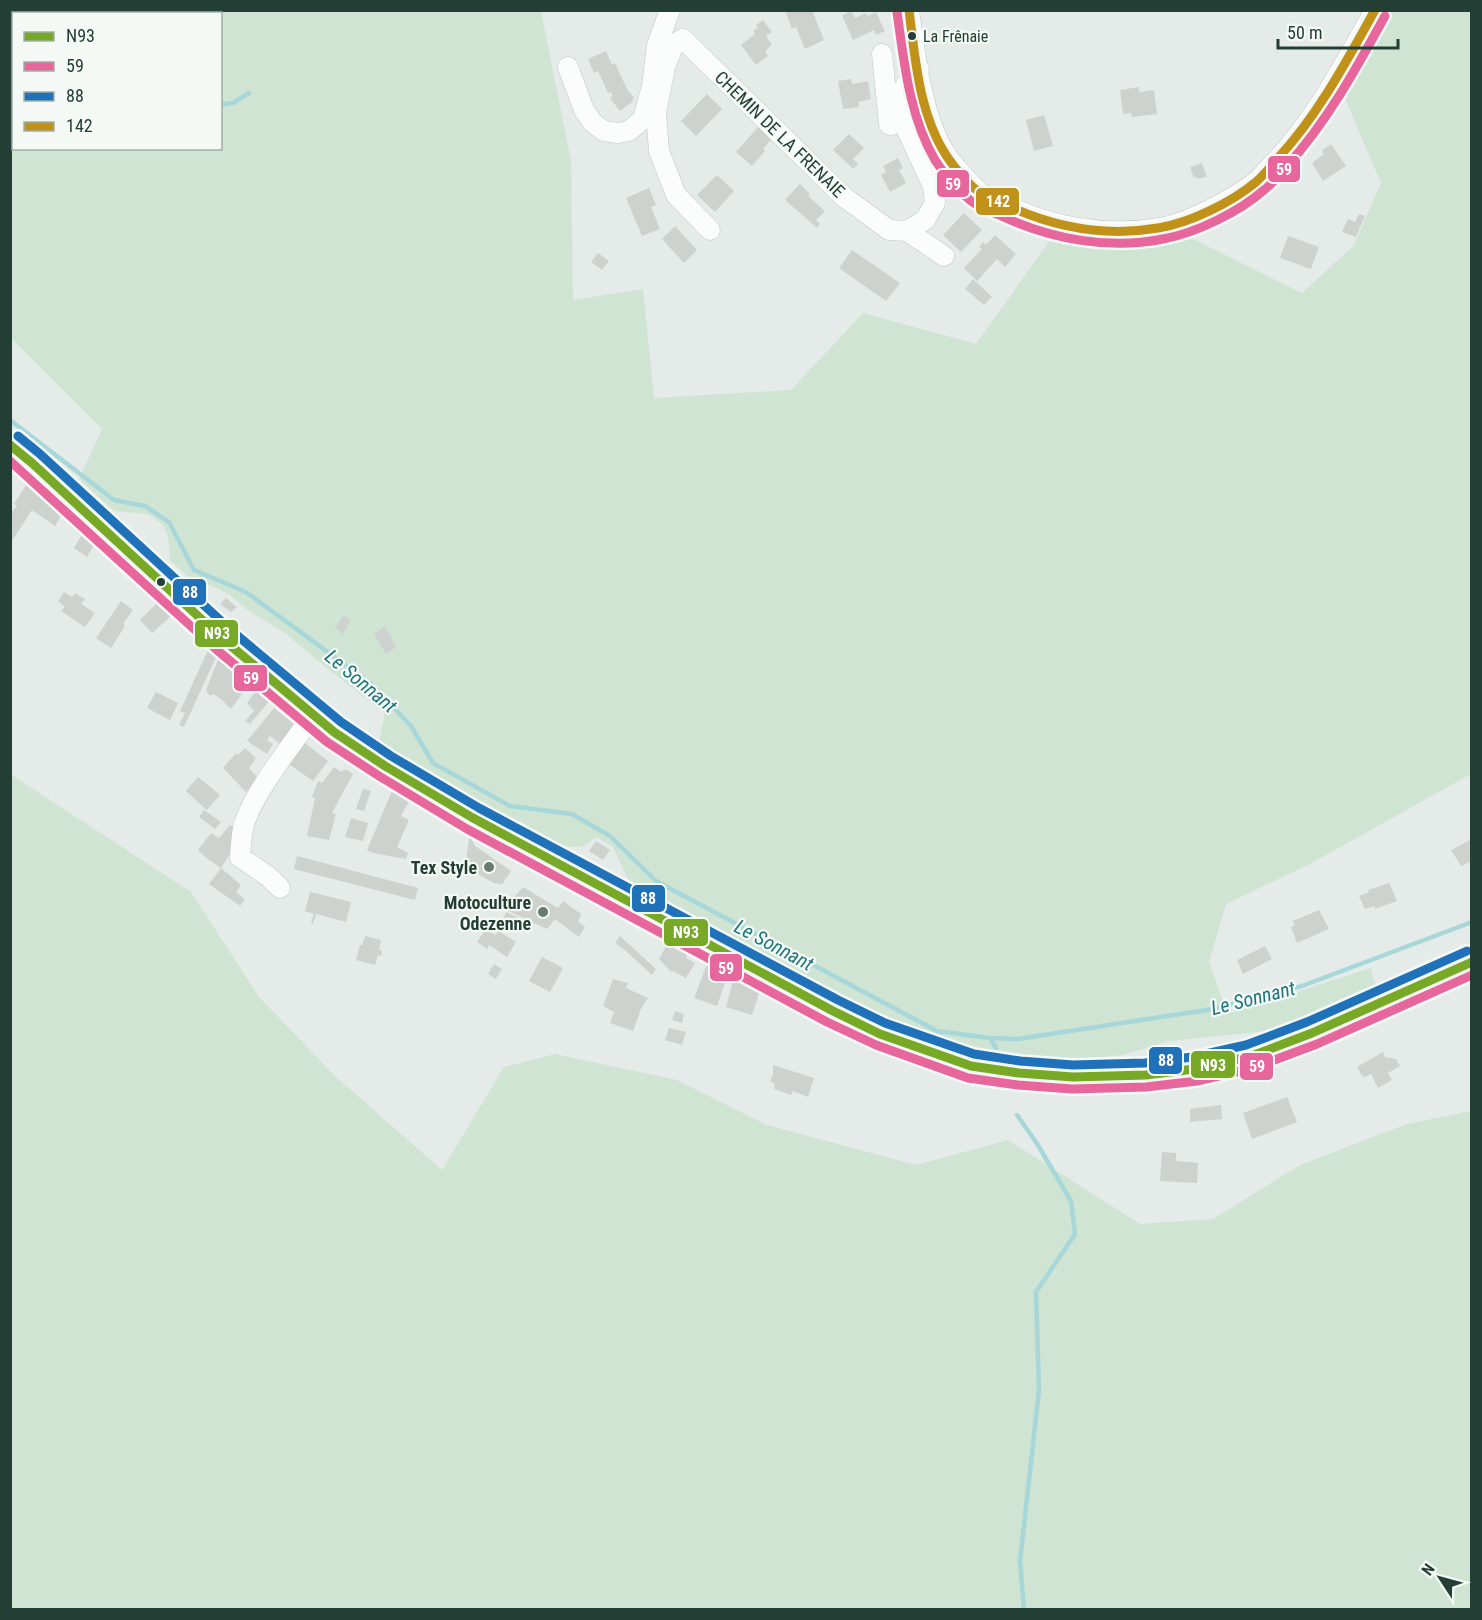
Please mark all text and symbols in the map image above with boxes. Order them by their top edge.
legend [12,12,222,150]
scale bar [1278,12,1398,50]
text: 50 m [1287,22,1322,43]
text: N93 [66,25,95,46]
place label: La Frênaie [923,27,988,46]
marker: La Frênaie [906,30,918,42]
text: 59 [66,55,84,76]
street label: CHEMIN DE LA FRENAIE [711,67,849,202]
text: 88 [66,85,84,106]
text: 142 [66,115,93,136]
line badge: 59 [1267,155,1301,183]
text: 59 [1276,160,1292,179]
line badge: 59 [936,169,970,198]
text: 59 [945,175,961,194]
line badge: 142 [975,187,1020,216]
text: 142 [986,192,1010,211]
unlabelled marker [155,576,167,588]
line badge: 88 [172,578,207,606]
text: 88 [182,583,198,602]
line badge: N93 [194,619,239,648]
text: N93 [204,624,230,643]
water label: Le Sonnant [320,644,402,718]
line badge: 59 [233,664,268,692]
text: 59 [243,669,259,688]
place label: Tex Style [411,857,477,878]
marker: Tex Style [482,860,496,874]
line badge: 88 [631,884,666,913]
text: 88 [640,889,656,908]
place label: Motoculture Odezenne [444,892,531,934]
marker: Motoculture Odezenne [536,905,550,919]
water label: Le Sonnant [730,914,818,976]
line badge: N93 [663,918,709,947]
text: N93 [673,923,699,942]
line badge: 59 [709,953,743,982]
text: 59 [718,959,734,978]
water label: Le Sonnant [1208,976,1298,1020]
line badge: 88 [1148,1046,1183,1075]
line badge: N93 [1190,1050,1236,1079]
text: 88 [1158,1051,1174,1070]
line badge: 59 [1239,1052,1274,1081]
text: N93 [1200,1056,1226,1075]
text: 59 [1249,1057,1265,1076]
north arrow [1410,1548,1470,1608]
text: N [1418,1560,1439,1579]

